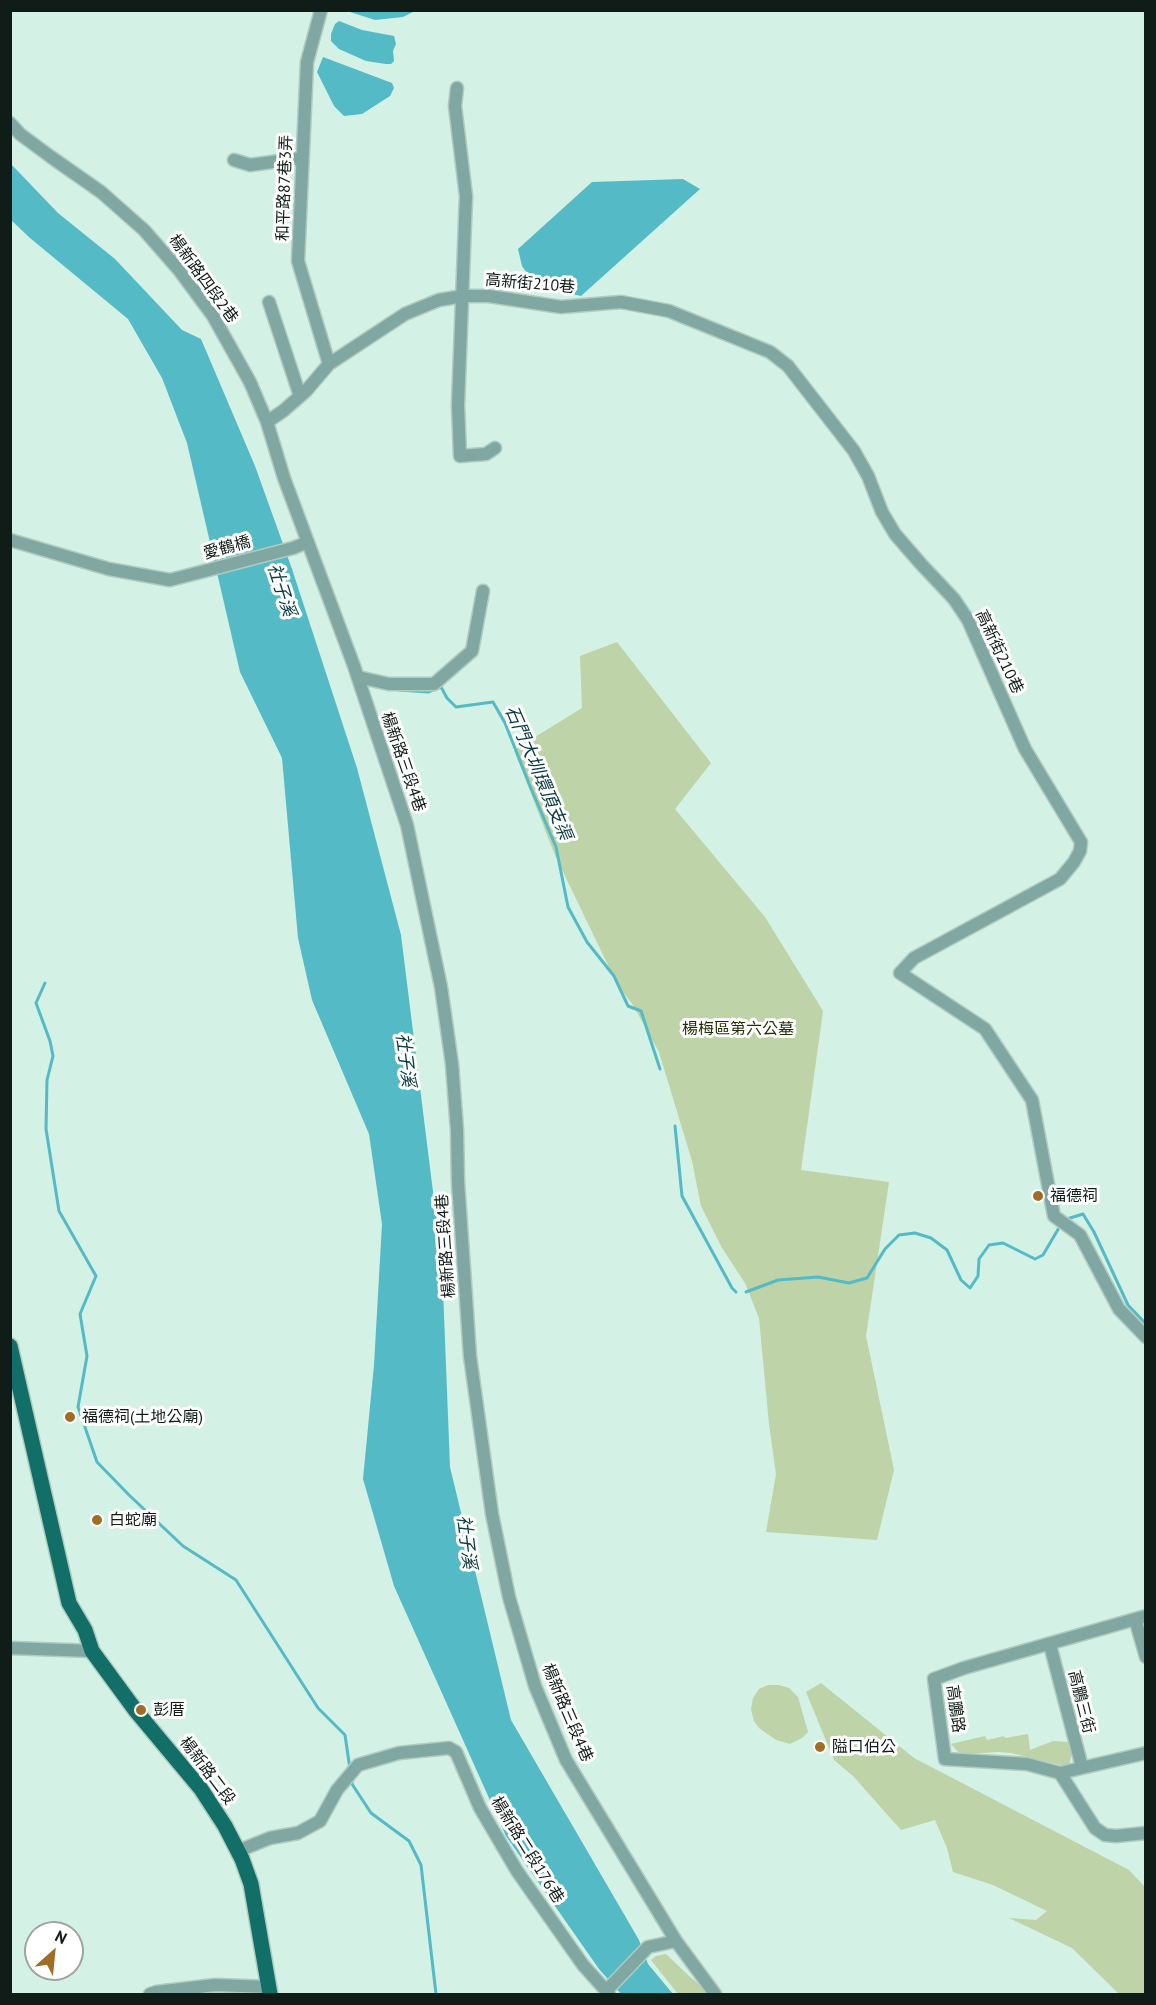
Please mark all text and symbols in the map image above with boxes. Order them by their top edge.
street label: 和平路87巷3弄 [274,135,296,241]
street label: 楊新路四段2巷 [164,231,242,327]
street label: 高新街210巷 [484,271,576,297]
street label: 愛鶴橋 [201,533,253,563]
water label: 社子溪 [262,561,300,619]
street label: 高新街210巷 [971,607,1027,697]
water label: 石門大圳環頂支渠 [500,703,576,843]
street label: 楊新路三段4巷 [377,709,429,815]
park label: 楊梅區第六公墓 [682,1019,794,1039]
water label: 社子溪 [391,1032,419,1088]
place label: 福德祠 [1050,1186,1098,1206]
marker: 福德祠 [1031,1189,1045,1203]
street label: 楊新路三段4巷 [433,1193,459,1299]
place label: 福德祠(土地公廟) [82,1407,203,1427]
marker: 福德祠(土地公廟) [63,1410,77,1424]
place label: 白蛇廟 [109,1510,157,1530]
marker: 白蛇廟 [90,1513,104,1527]
water label: 社子溪 [452,1514,480,1570]
street label: 楊新路三段4巷 [538,1661,596,1765]
street label: 高鵬三街 [1064,1669,1098,1735]
street label: 高鵬路 [942,1684,968,1734]
place label: 彭厝 [153,1700,185,1720]
marker: 彭厝 [134,1703,148,1717]
street label: 楊新路二段 [175,1733,239,1809]
place label: 隘口伯公 [832,1737,896,1757]
marker: 隘口伯公 [813,1740,827,1754]
street label: 楊新路二段176巷 [486,1793,568,1907]
north arrow [24,1921,84,1981]
text: N [52,1925,70,1948]

